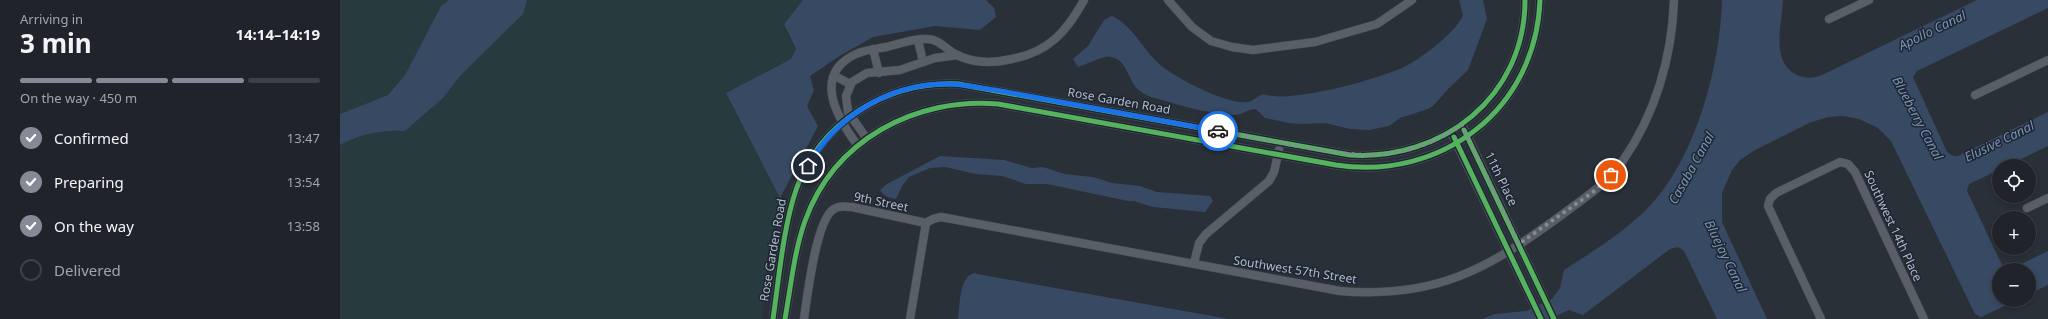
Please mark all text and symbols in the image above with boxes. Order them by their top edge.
water label: Apollo Canal [1894,6,1969,54]
text: Arriving in [20,10,83,28]
text: 14:14–14:19 [235,24,320,44]
text: 3 min [20,25,92,61]
water label: Blueberry Canal [1888,73,1948,164]
street label: Rose Garden Road [1066,83,1172,118]
text: On the way · 450 m [20,89,137,107]
courier [1198,111,1238,151]
water label: Elusive Canal [1961,116,2038,166]
icon: car [1207,120,1229,142]
icon: check [20,127,42,149]
text: Confirmed [54,128,129,148]
water label: Casaba Canal [1664,128,1718,207]
text: 13:47 [287,129,320,147]
pin [791,149,825,183]
street label: 11th Place [1481,149,1522,209]
icon: home [797,155,819,177]
pin [1594,158,1628,192]
map controls [1992,159,2036,307]
button: locate [1992,159,2036,203]
icon: bag [1600,164,1622,186]
street label: Southwest 14th Place [1860,168,1927,284]
icon: check [20,171,42,193]
text: Preparing [54,172,124,192]
text: 13:54 [287,173,320,191]
street label: 9th Street [852,187,911,216]
street label: Rose Garden Road [755,197,790,303]
button: + [1992,211,2036,255]
icon: check [20,215,42,237]
text: On the way [54,216,134,236]
text: 13:58 [287,217,320,235]
water label: Bluejay Canal [1701,217,1752,296]
street label: Southwest 57th Street [1232,251,1359,288]
text: Delivered [54,260,121,280]
button: − [1992,263,2036,307]

